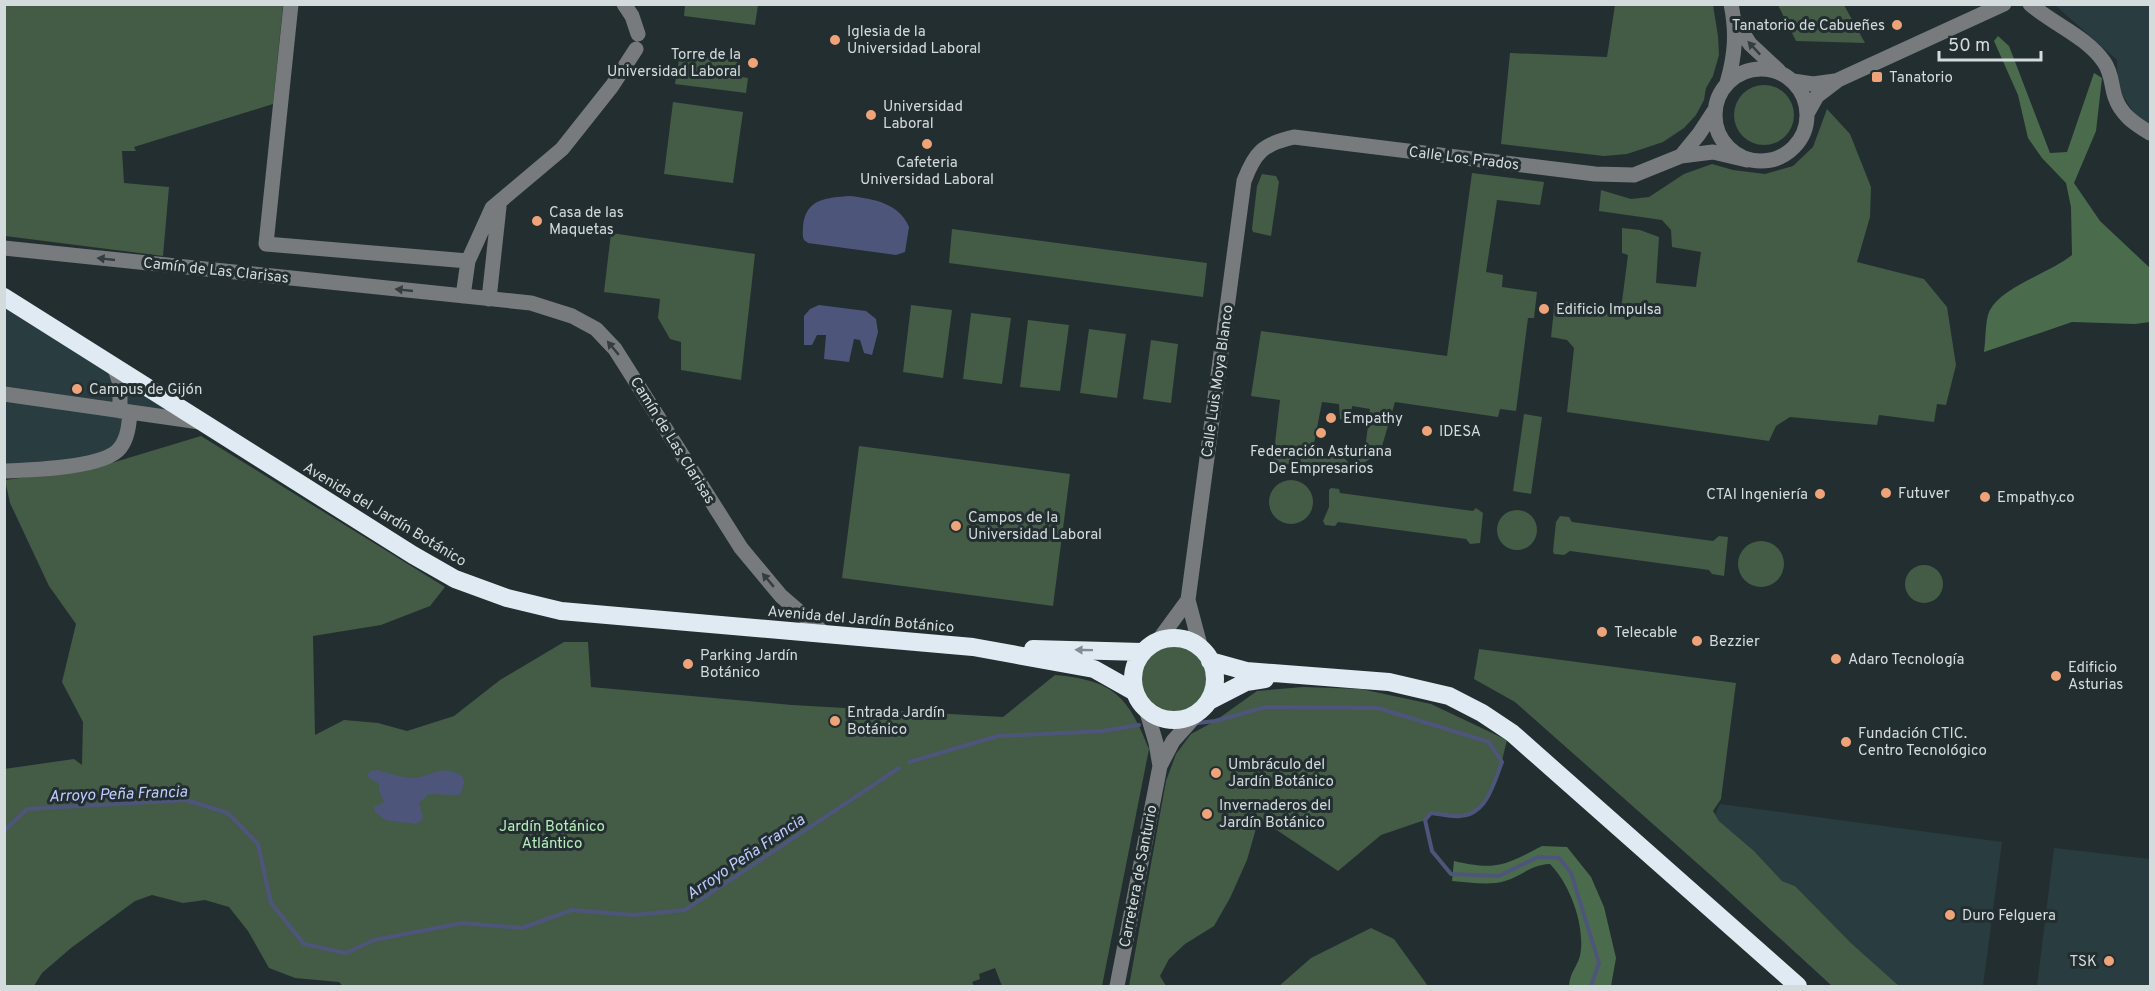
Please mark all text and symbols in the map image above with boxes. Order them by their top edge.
place label: Tanatorio de Cabueñes [1732,17,1885,36]
marker: Tanatorio de Cabueñes [1890,18,1904,32]
place label: Iglesia de la Universidad Laboral [847,23,981,59]
scale bar [1939,24,2041,62]
marker: Iglesia de la Universidad Laboral [828,33,842,47]
text: 50 m [1948,35,1990,58]
one-way arrow [1747,40,1761,55]
place label: Torre de la Universidad Laboral [607,46,741,82]
marker: Torre de la Universidad Laboral [746,56,760,70]
place label: Tanatorio [1889,69,1953,88]
marker: Tanatorio [1870,70,1884,84]
place label: Universidad Laboral [883,98,963,134]
marker: Universidad Laboral [864,108,878,122]
marker: Cafeteria Universidad Laboral [920,137,934,151]
street label: Calle Los Prados [1408,143,1520,176]
place label: Cafeteria Universidad Laboral [860,154,994,190]
place label: Casa de las Maquetas [549,204,624,240]
marker: Casa de las Maquetas [530,214,544,228]
one-way arrow [96,254,115,264]
street label: Camín de Las Clarisas [142,254,290,289]
one-way arrow [395,285,414,295]
place label: Edificio Impulsa [1556,301,1661,320]
marker: Edificio Impulsa [1537,302,1551,316]
street label: Calle Luis Moya Blanco [1198,304,1239,459]
one-way arrow [606,340,619,356]
street label: Camín de Las Clarisas [625,374,719,508]
place label: Campus de Gijón [89,381,202,400]
marker: Campus de Gijón [70,382,84,396]
place label: Empathy [1343,410,1403,429]
marker: Empathy [1324,411,1338,425]
place label: IDESA [1439,423,1481,442]
marker: IDESA [1420,424,1434,438]
marker: Federación Asturiana De Empresarios [1314,426,1328,440]
place label: Federación Asturiana De Empresarios [1250,443,1392,479]
street label: Avenida del Jardín Botánico [299,459,469,572]
place label: Futuver [1898,485,1950,504]
place label: CTAI Ingeniería [1706,486,1808,505]
marker: Futuver [1879,486,1893,500]
marker: CTAI Ingeniería [1813,487,1827,501]
place label: Empathy.co [1997,489,2075,508]
marker: Empathy.co [1978,490,1992,504]
place label: Campos de la Universidad Laboral [968,509,1102,545]
marker: Campos de la Universidad Laboral [949,519,963,533]
one-way arrow [761,572,774,588]
street label: Avenida del Jardín Botánico [767,603,955,638]
place label: Telecable [1614,624,1677,643]
marker: Telecable [1595,625,1609,639]
place label: Bezzier [1709,633,1760,652]
marker: Bezzier [1690,634,1704,648]
one-way arrow [1074,645,1093,655]
place label: Parking Jardín Botánico [700,647,798,683]
place label: Adaro Tecnología [1848,651,1964,670]
marker: Adaro Tecnología [1829,652,1843,666]
marker: Parking Jardín Botánico [681,657,695,671]
place label: Edificio Asturias [2068,659,2123,695]
marker: Edificio Asturias [2049,669,2063,683]
place label: Entrada Jardín Botánico [847,704,945,740]
marker: Entrada Jardín Botánico [828,714,842,728]
place label: Fundación CTIC. Centro Tecnológico [1858,725,1987,761]
marker: Fundación CTIC. Centro Tecnológico [1839,735,1853,749]
place label: Umbráculo del Jardín Botánico [1228,756,1334,792]
marker: Umbráculo del Jardín Botánico [1209,766,1223,780]
water label: Arroyo Peña Francia [48,783,188,807]
place label: Invernaderos del Jardín Botánico [1219,797,1331,833]
street label: Carretera de Santurio [1116,803,1163,949]
marker: Invernaderos del Jardín Botánico [1200,807,1214,821]
water label: Arroyo Peña Francia [683,810,810,905]
park label: Jardín Botánico Atlántico [499,818,605,854]
place label: Duro Felguera [1962,907,2056,926]
marker: Duro Felguera [1943,908,1957,922]
place label: TSK [2070,953,2097,972]
marker: TSK [2102,954,2116,968]

